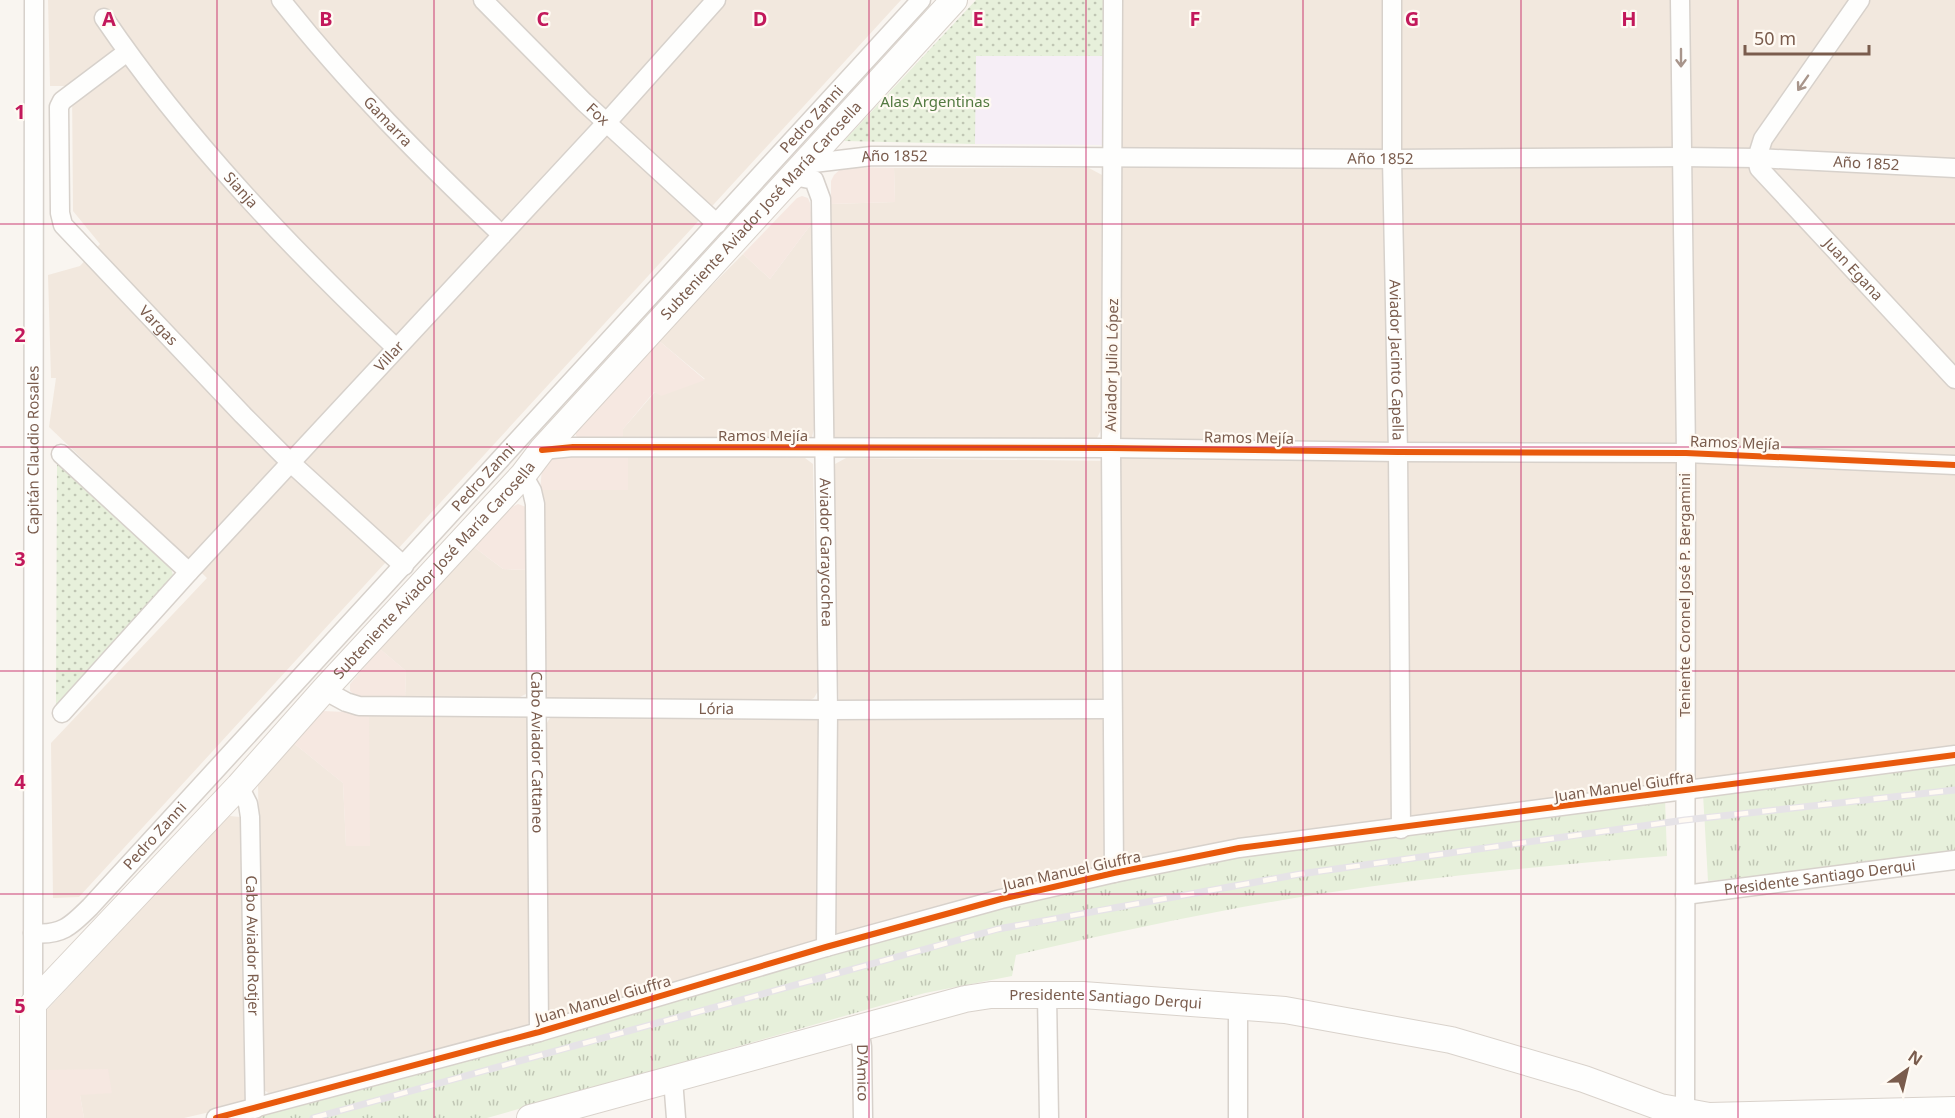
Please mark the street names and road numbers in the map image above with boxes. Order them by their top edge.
street label: Pedro Zanni [775,81,847,157]
street label: Gamarra [360,92,417,151]
street label: Subteniente Aviador José María Carosella [655,97,865,323]
street label: Fox [582,98,614,129]
street label: Año 1852 [860,145,928,166]
street label: Año 1852 [1347,148,1414,168]
street label: Año 1852 [1833,151,1900,174]
street label: Sianja [220,167,263,212]
street label: Juan Egana [1818,232,1888,304]
street label: Aviador Jacinto Capella [1385,279,1409,441]
street label: Aviador Julio López [1100,298,1122,432]
street label: Vargas [135,301,183,349]
street label: Villar [369,336,408,375]
street label: Capitán Claudio Rosales [22,366,43,534]
street label: Ramos Mejía [718,425,808,445]
street label: Ramos Mejía [1204,426,1294,448]
street label: Ramos Mejía [1690,430,1780,454]
street label: Pedro Zanni [446,439,519,515]
street label: Subteniente Aviador José María Carosella [328,457,539,683]
street label: Teniente Coronel José P. Bergamini [1674,473,1694,717]
street label: Aviador Garaycochea [816,478,838,627]
street label: Cabo Aviador Cattaneo [527,671,548,833]
street label: Lória [699,698,734,718]
street label: Juan Manuel Giuffra [1551,766,1695,806]
street label: Pedro Zanni [118,797,190,873]
street label: Juan Manuel Giuffra [999,846,1143,895]
street label: Presidente Santiago Derqui [1723,854,1917,899]
street label: Cabo Aviador Rotjer [242,875,264,1016]
street label: Juan Manuel Giuffra [531,970,673,1029]
street label: Presidente Santiago Derqui [1009,984,1203,1013]
street label: D'Amico [853,1044,874,1101]

